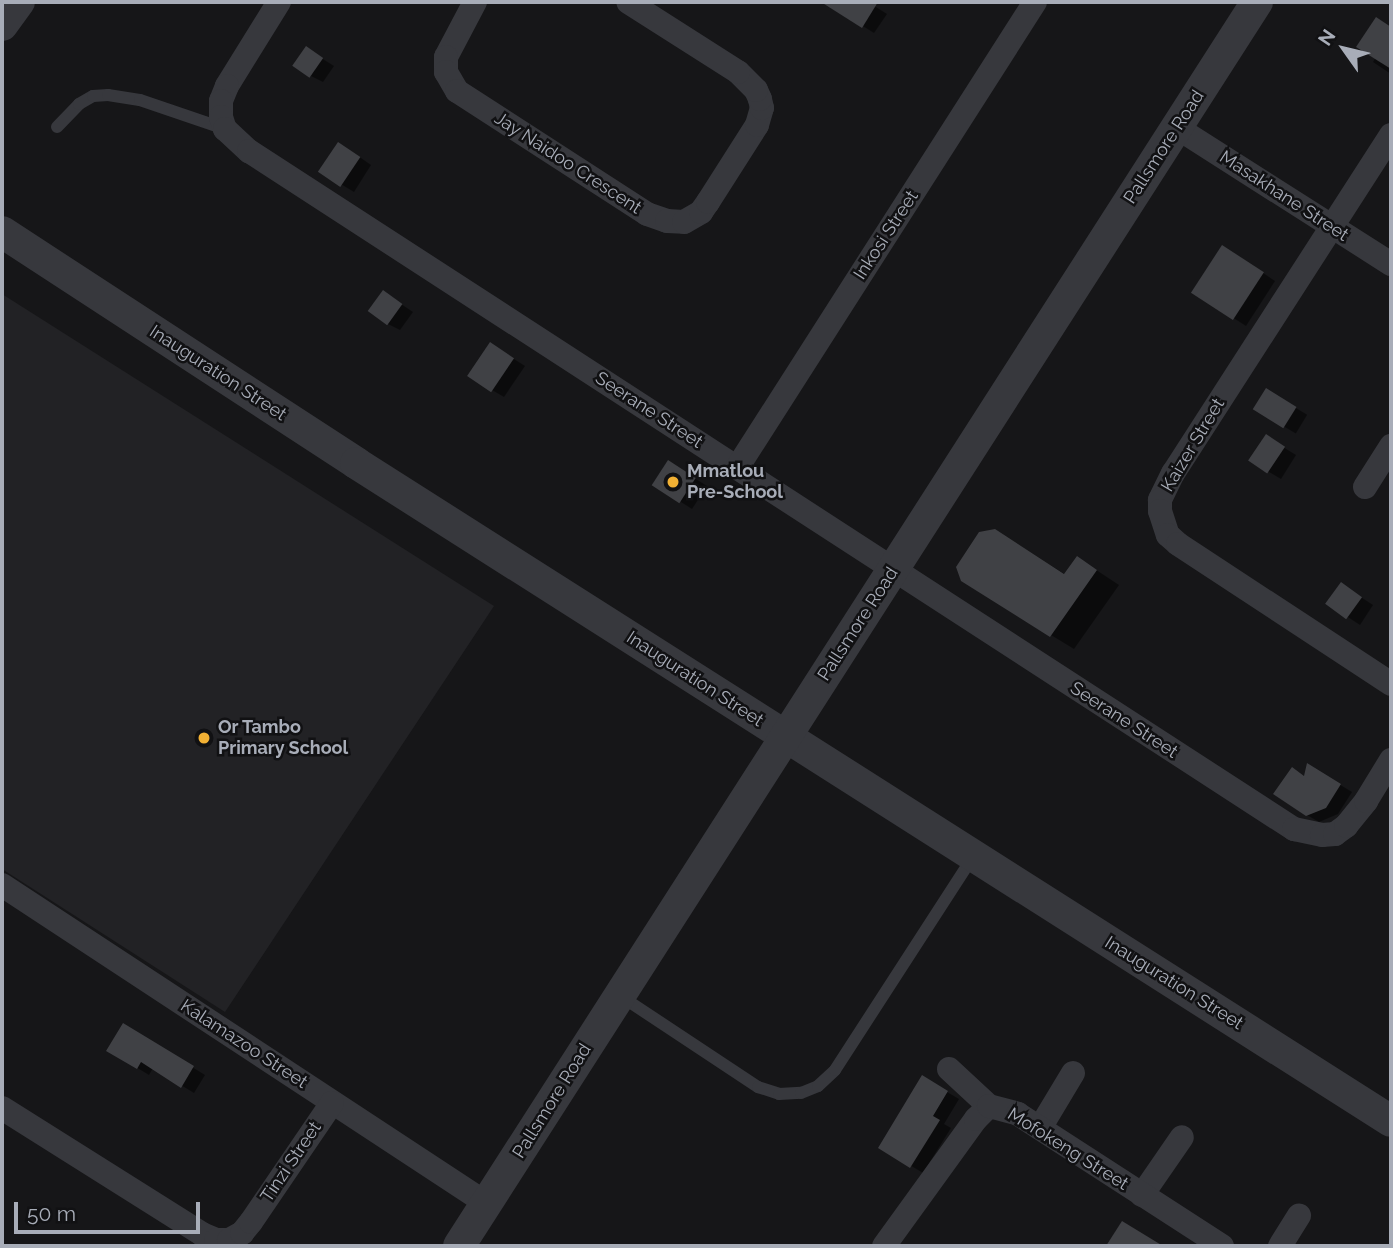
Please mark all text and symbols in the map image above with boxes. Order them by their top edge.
north arrow [1309,14,1379,84]
text: N [1313,25,1340,49]
street label: Pallsmore Road [1119,86,1209,208]
street label: Jay Naidoo Crescent [490,107,646,219]
street label: Masakhane Street [1215,146,1353,246]
street label: Inkosi Street [849,186,923,284]
street label: Inauguration Street [145,321,291,425]
street label: Seerane Street [591,367,707,453]
street label: Kaizer Street [1157,394,1229,496]
place label: Mmatlou Pre-School [687,461,783,504]
marker: Mmatlou Pre-School [665,474,681,490]
street label: Pallsmore Road [813,563,903,685]
street label: Inauguration Street [622,627,768,731]
street label: Seerane Street [1066,677,1182,763]
place label: Or Tambo Primary School [218,717,349,760]
marker: Or Tambo Primary School [196,730,212,746]
street label: Inauguration Street [1101,932,1247,1034]
street label: Kalamazoo Street [176,995,312,1093]
street label: Pallsmore Road [508,1040,596,1162]
street label: Mofokeng Street [1004,1103,1132,1195]
street label: Tinzi Street [256,1118,326,1206]
scale bar [18,1188,203,1232]
text: 50 m [27,1201,76,1226]

